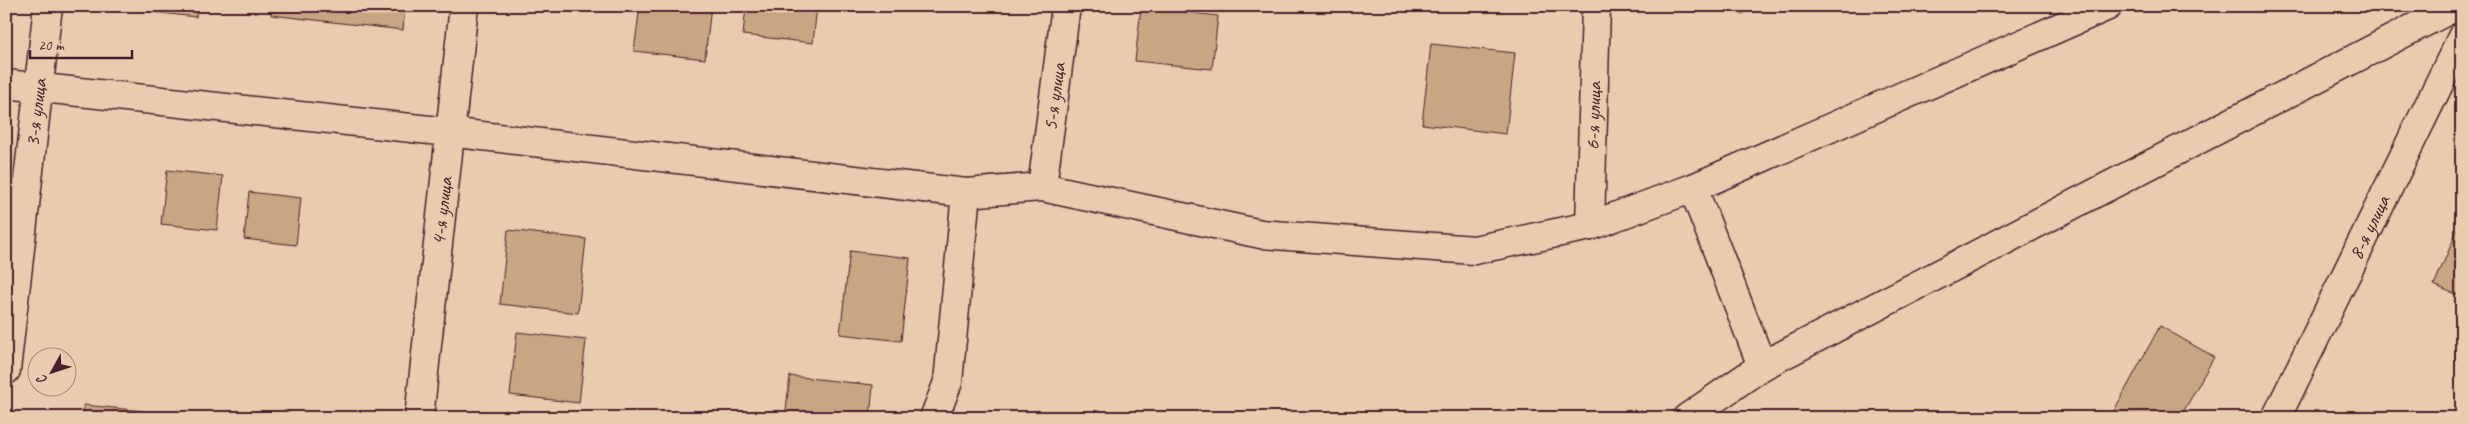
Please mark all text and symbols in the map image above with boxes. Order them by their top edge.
scale bar [30,28,132,60]
text: 20 m [38,36,65,55]
street label: 5-я улица [1037,59,1072,132]
street label: 3-я улица [19,75,53,148]
street label: 6-я улица [1579,80,1607,151]
street label: 4-я улица [425,174,458,247]
street label: 8-я улица [2342,189,2396,264]
north arrow [28,346,78,396]
text: С [32,370,51,388]

